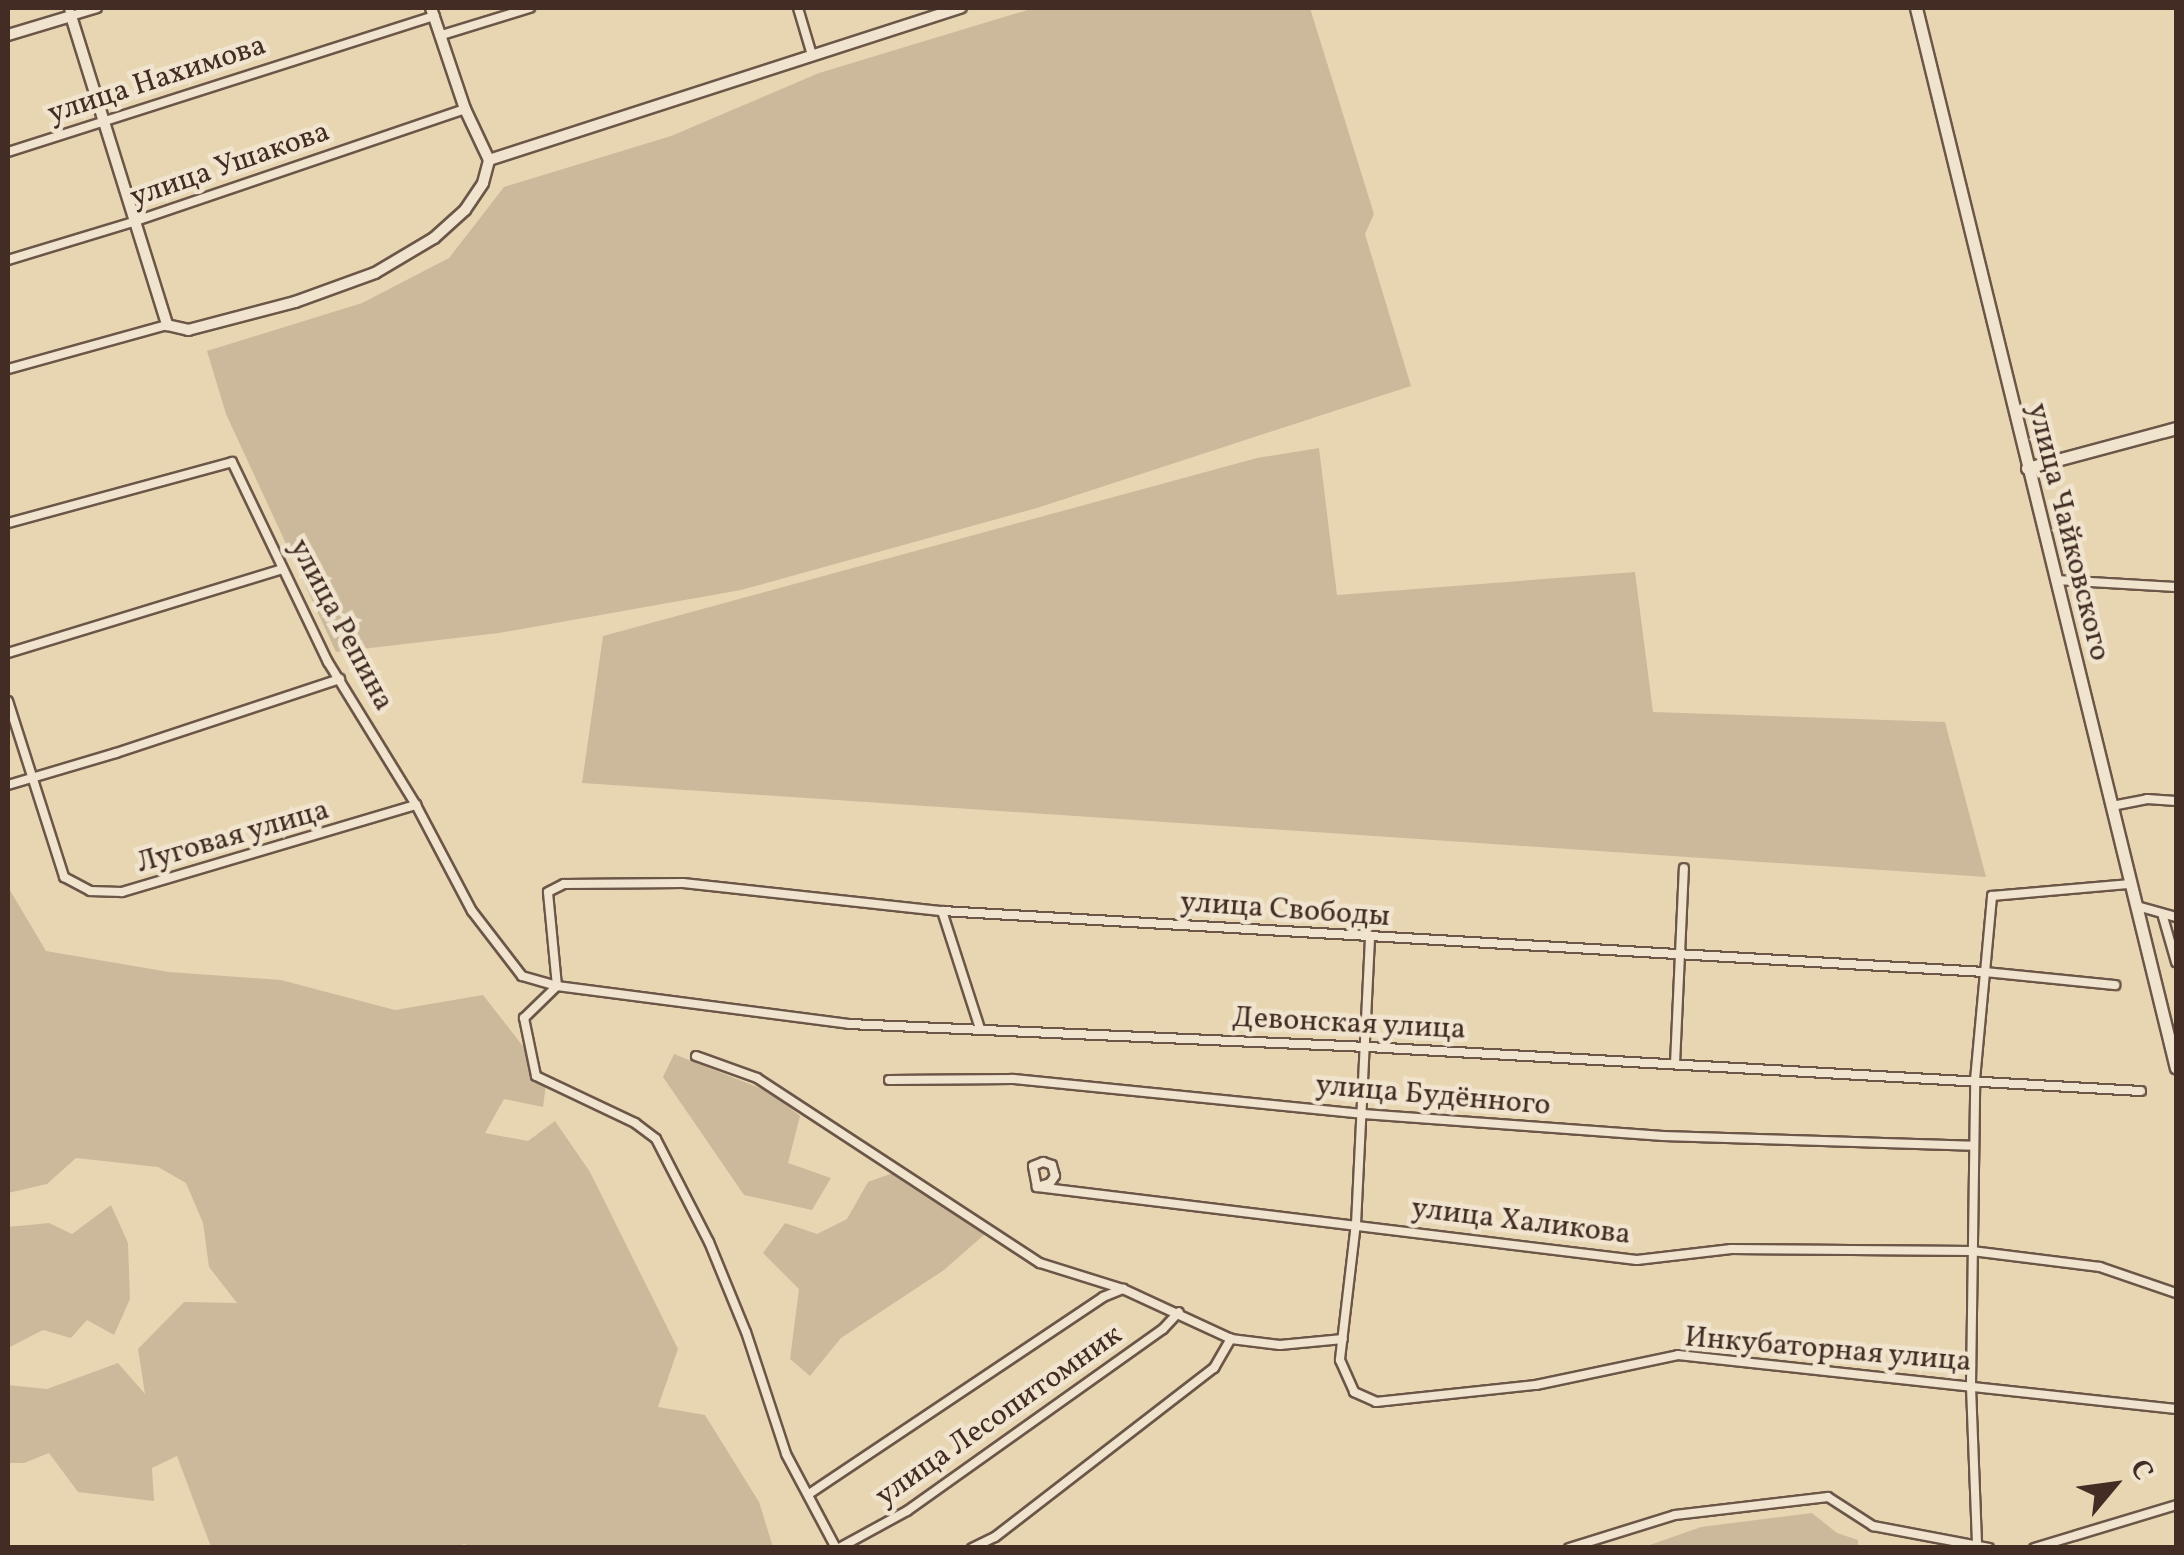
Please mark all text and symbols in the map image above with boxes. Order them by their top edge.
street label: улица Нахимова [43,28,271,132]
street label: улица Ушакова [126,114,334,216]
street label: улица Чайковского [2019,400,2117,664]
street label: улица Репина [281,533,401,717]
street label: Луговая улица [132,792,334,882]
street label: улица Свободы [1179,885,1391,935]
street label: Девонская улица [1231,1000,1467,1048]
street label: улица Будённого [1314,1068,1552,1124]
street label: улица Халикова [1409,1191,1633,1253]
street label: улица Лесопитомник [869,1317,1129,1515]
street label: Инкубаторная улица [1683,1319,1973,1381]
north arrow [2064,1435,2164,1535]
text: С [2119,1453,2162,1488]

